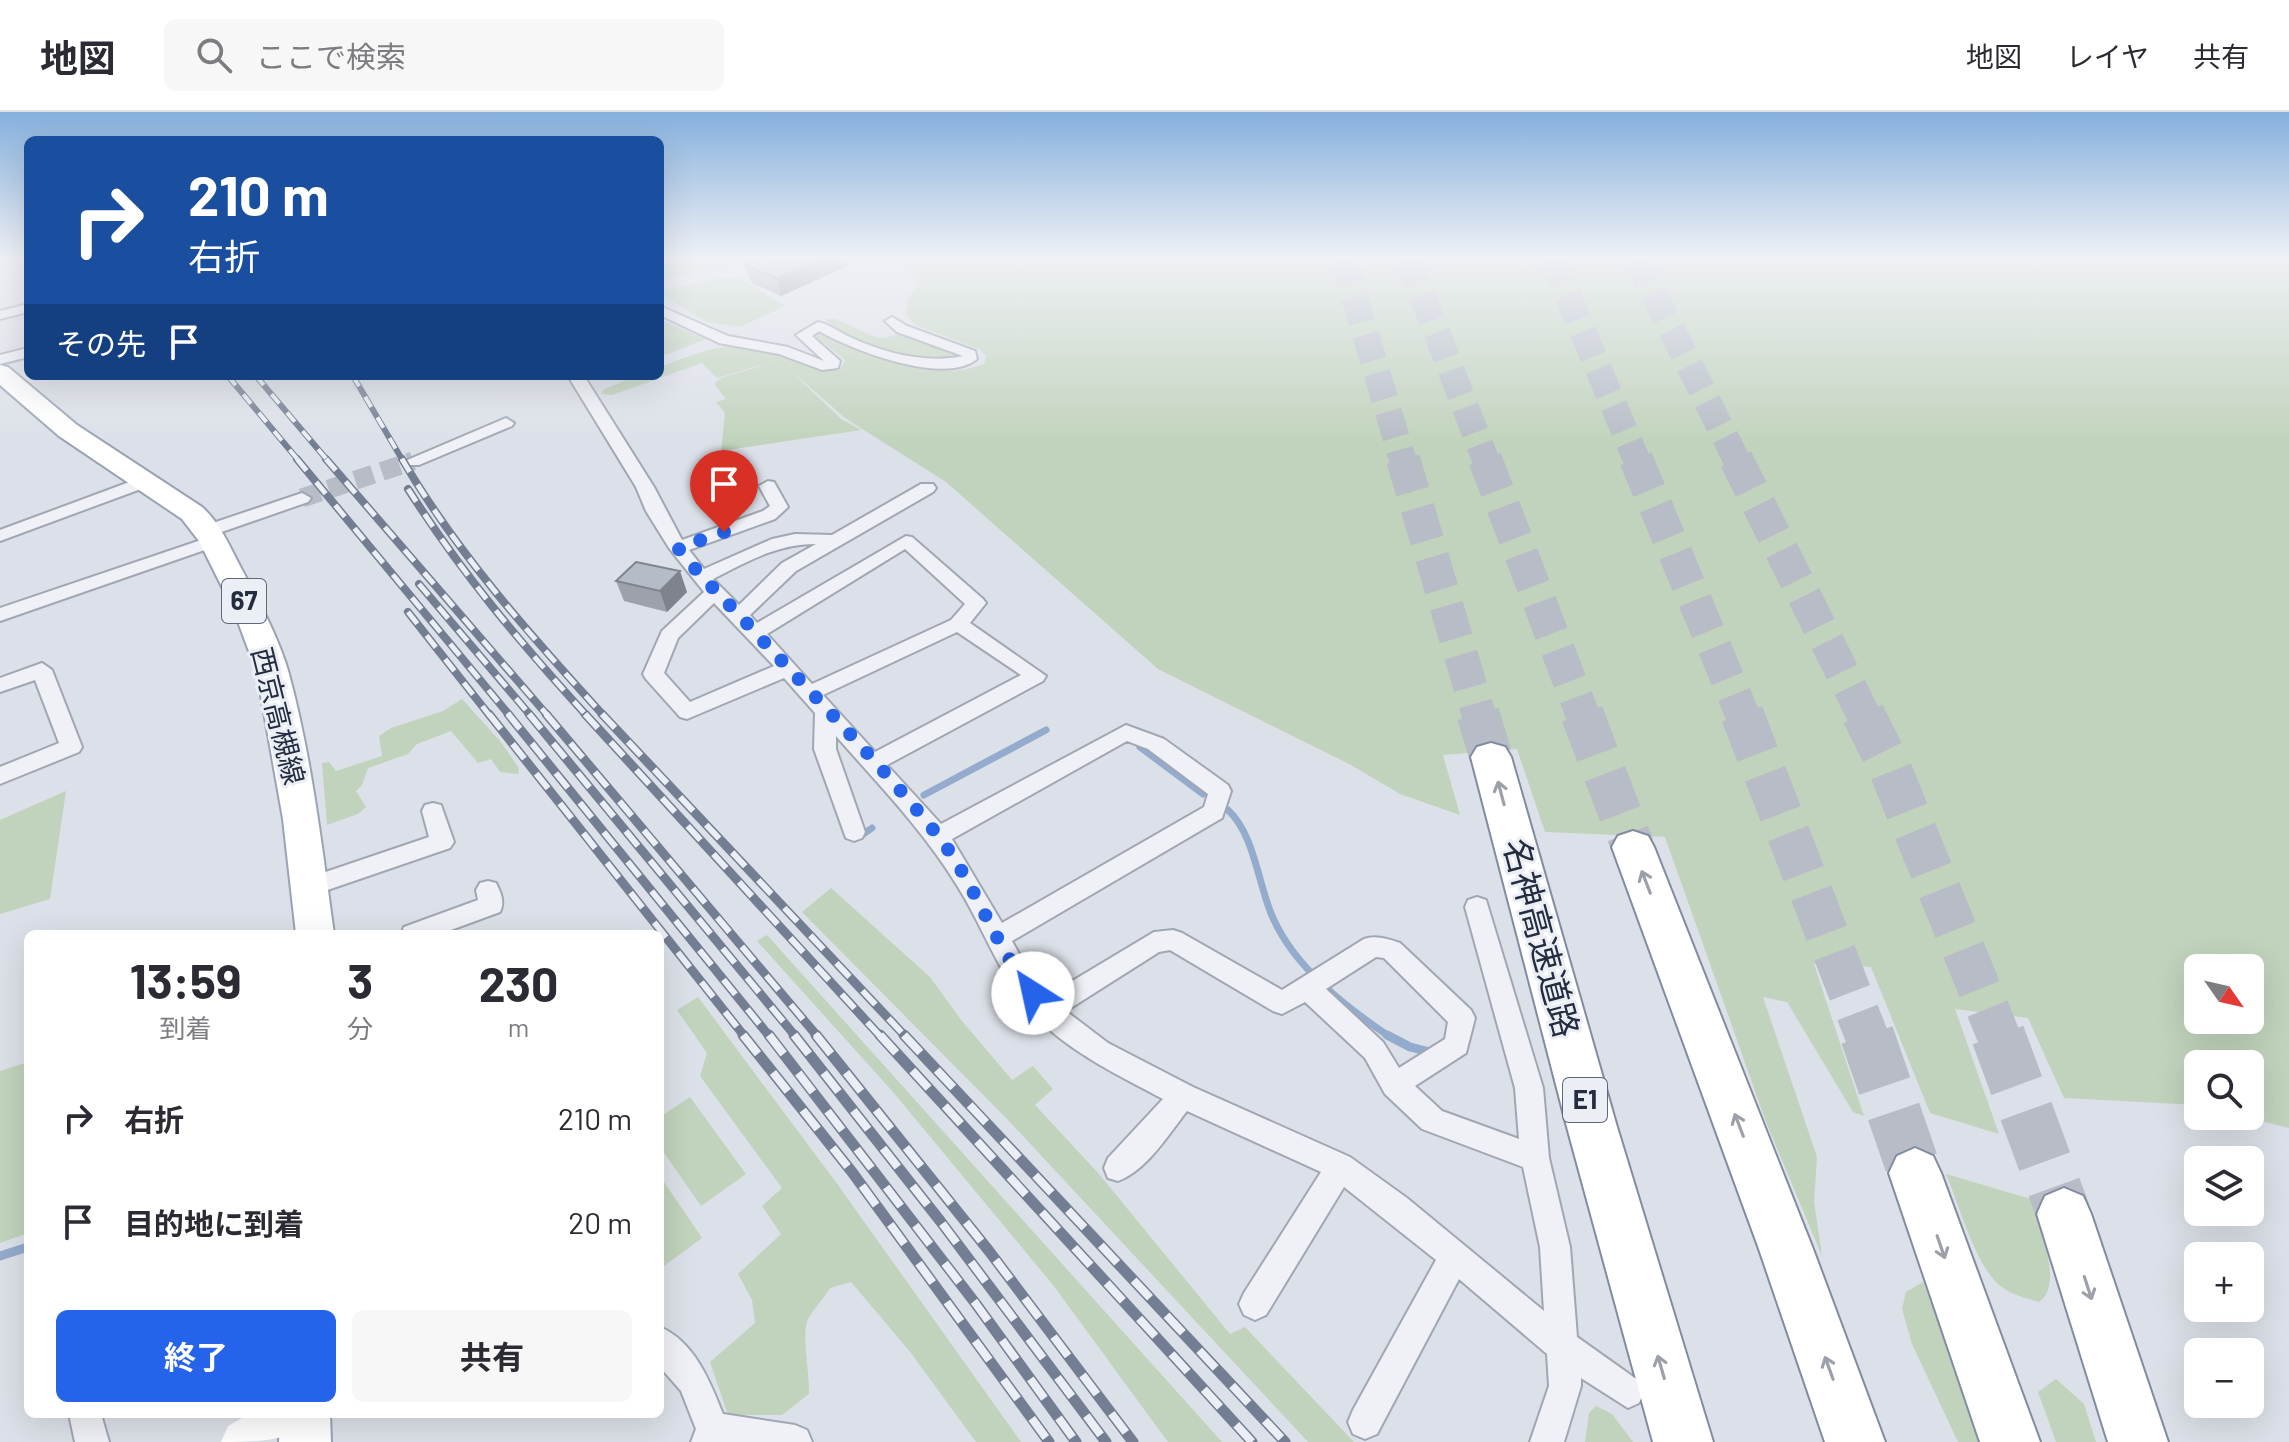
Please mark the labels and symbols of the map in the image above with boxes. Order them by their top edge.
pin [690,450,758,532]
road number: 67 [222,579,266,623]
street label: 西京高槻線 [246,644,312,788]
one-way arrow [1493,780,1508,806]
street label: 名神高速道路 [1496,834,1589,1041]
one-way arrow [1638,870,1652,895]
position arrow [991,951,1075,1035]
north arrow [2184,954,2264,1034]
road number: E1 [1563,1078,1607,1122]
one-way arrow [1731,1113,1745,1138]
one-way arrow [1935,1234,1950,1259]
one-way arrow [2082,1275,2097,1300]
one-way arrow [1653,1355,1668,1381]
one-way arrow [1821,1357,1835,1381]

